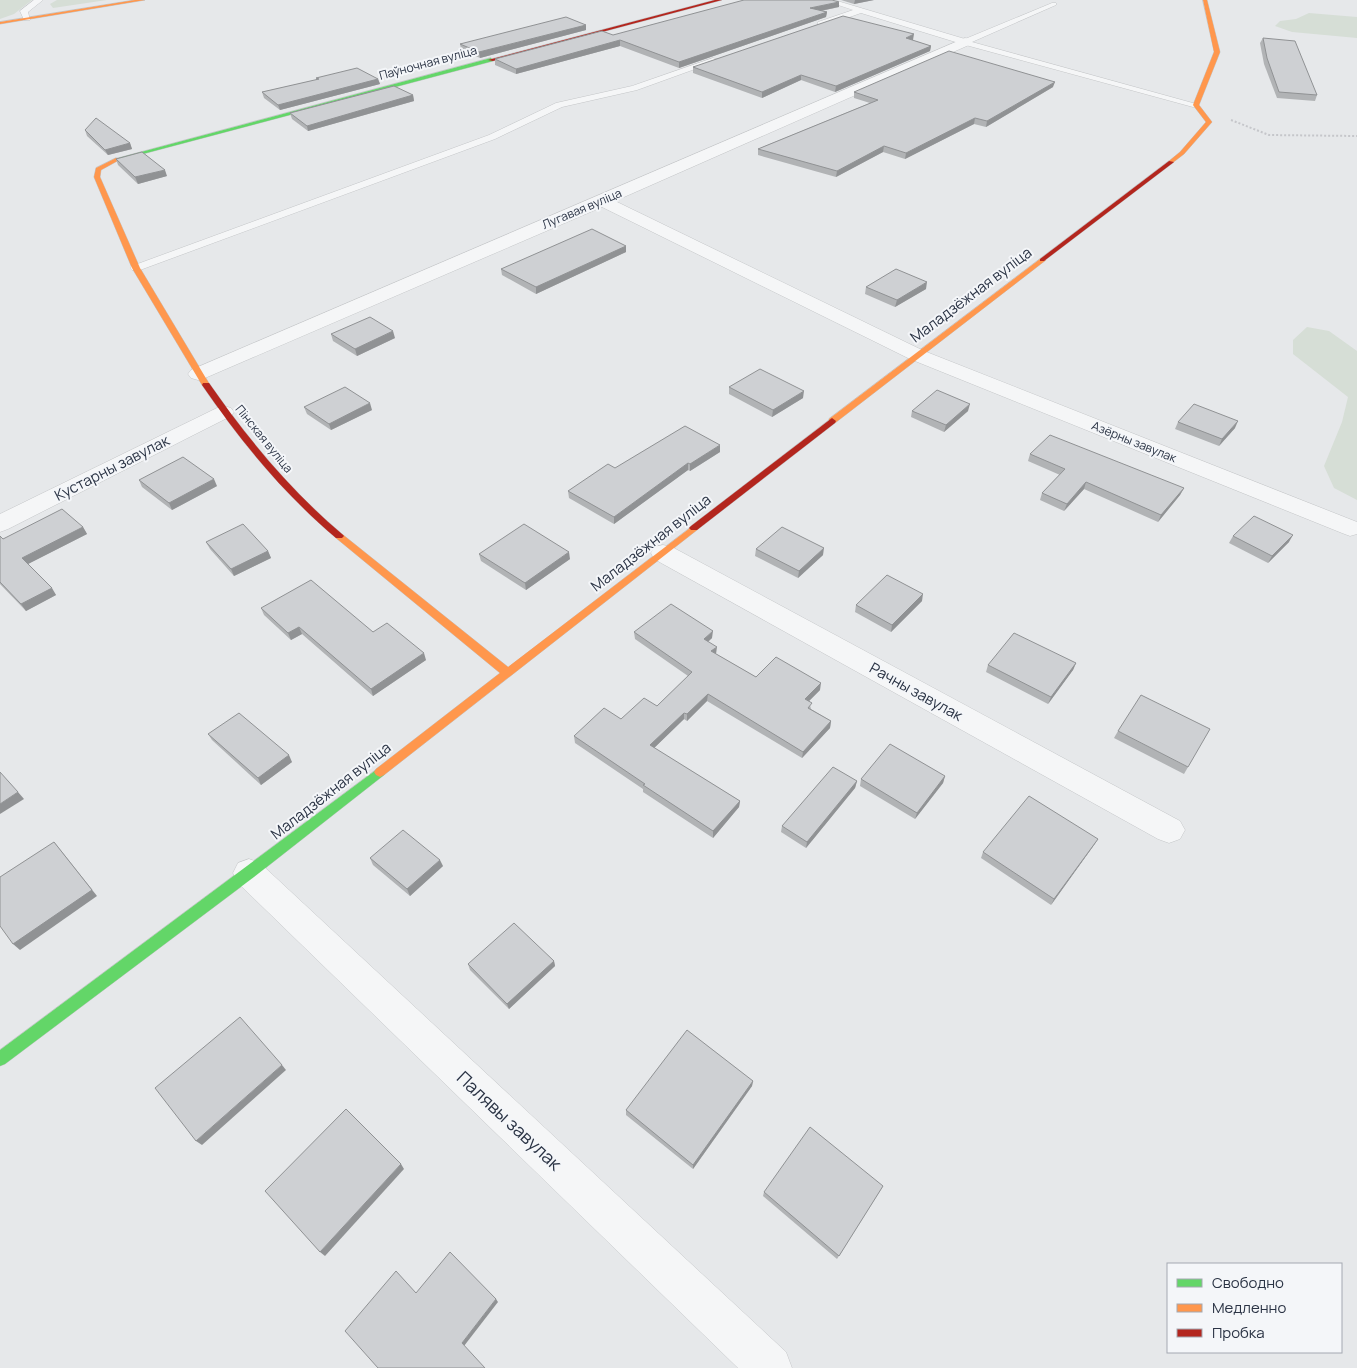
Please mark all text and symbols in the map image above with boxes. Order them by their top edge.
street label: Паўночная вуліца [377,41,479,84]
street label: Лугавая вуліца [539,184,624,233]
street label: Маладзёжная вуліца [906,242,1036,347]
street label: Пінская вуліца [232,401,297,476]
street label: Азёрны завулак [1089,417,1180,467]
street label: Кустарны завулак [51,429,173,506]
street label: Маладзёжная вуліца [586,489,715,596]
street label: Рачны завулак [866,657,967,726]
street label: Маладзёжная вуліца [266,737,395,844]
street label: Палявы завулак [452,1065,568,1176]
legend [1167,1263,1342,1353]
text: Свободно [1212,1272,1284,1293]
text: Медленно [1212,1297,1286,1318]
text: Пробка [1212,1322,1265,1343]

